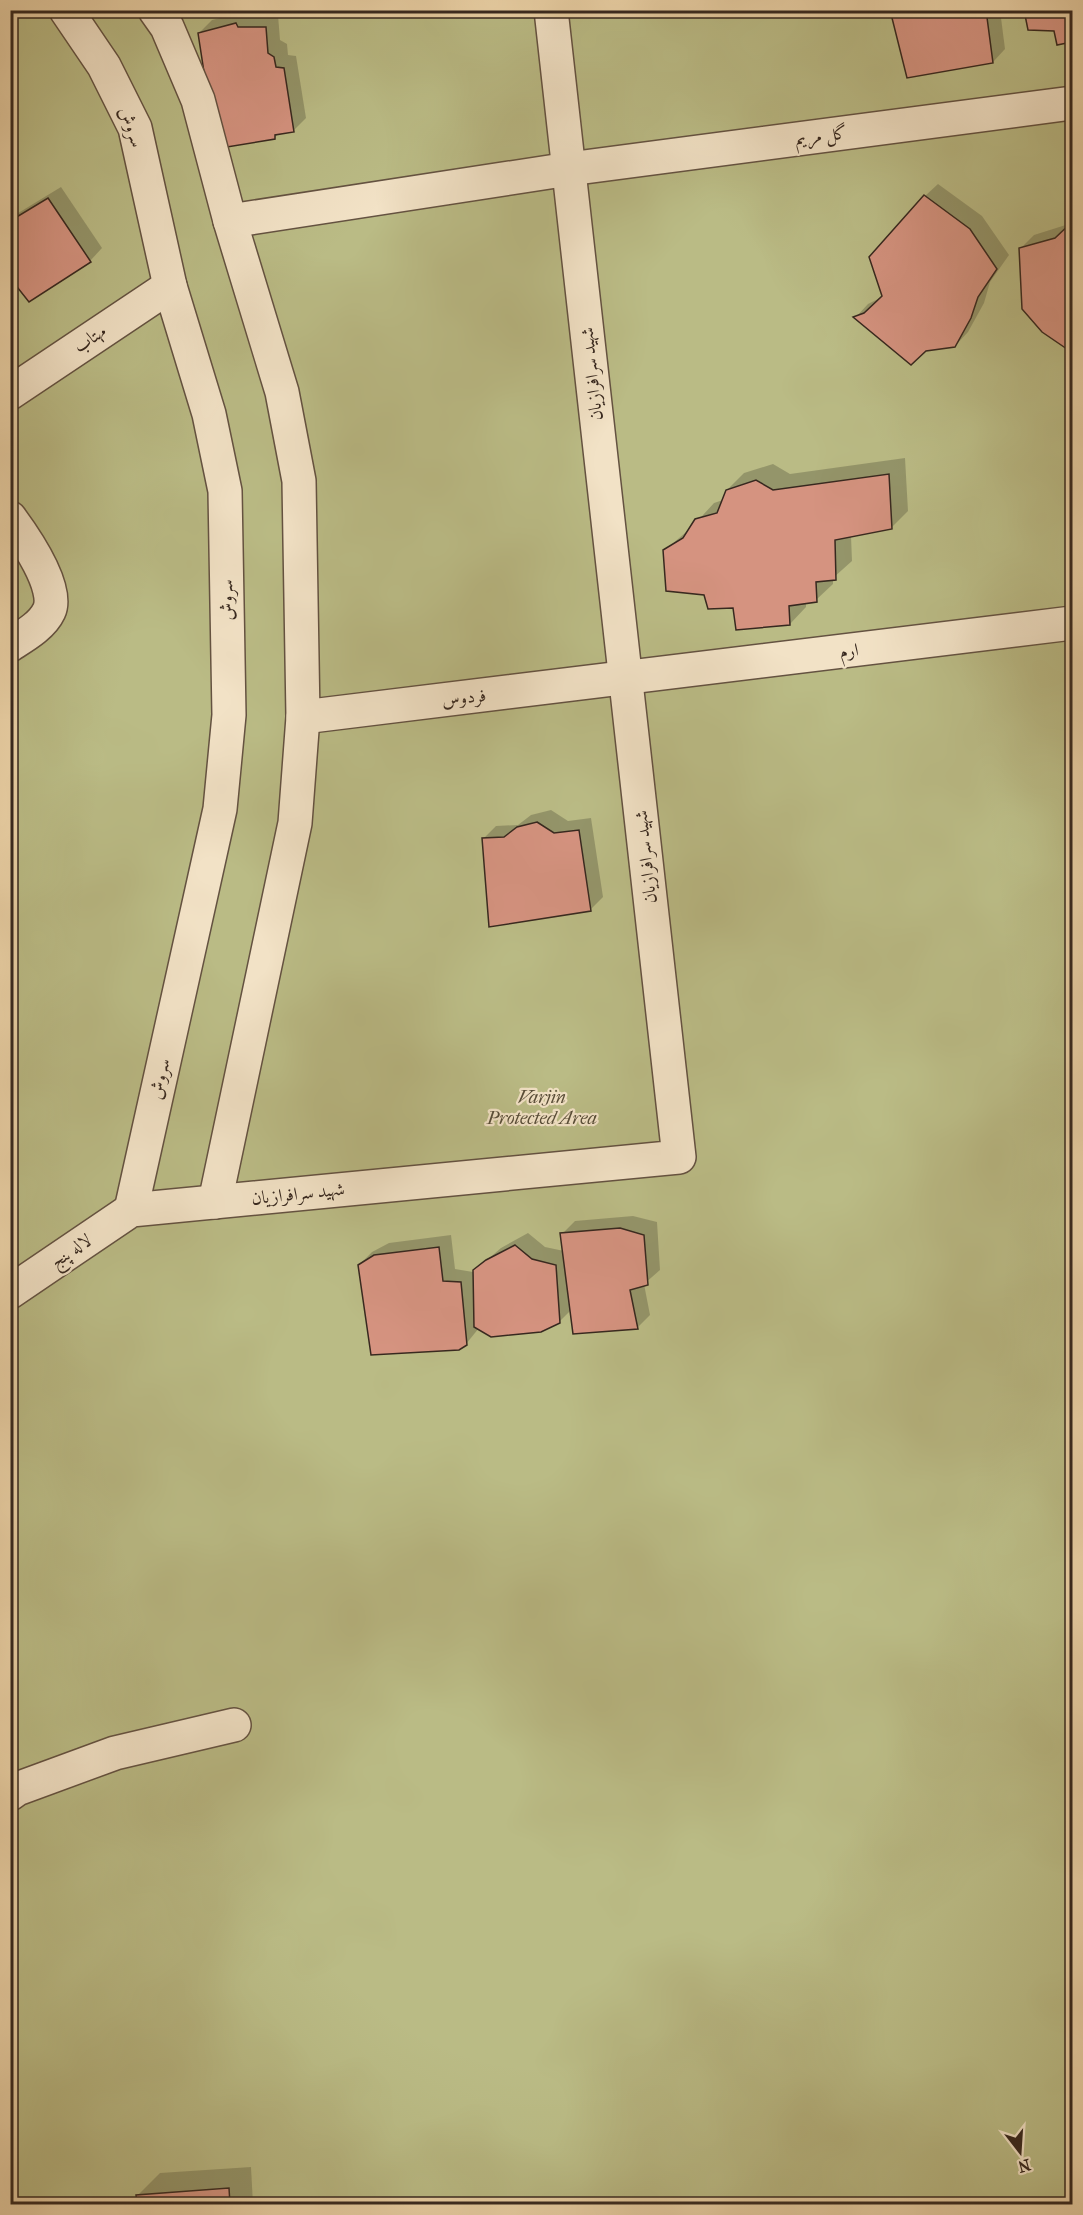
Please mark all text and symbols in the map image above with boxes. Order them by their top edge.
street label: سروش [113,104,148,150]
street label: گل مریم [794,121,849,155]
street label: مهتاب [70,321,111,358]
street label: شهید سرافرازیان [577,326,608,422]
street label: سروش [216,579,239,621]
street label: ارم [838,639,861,668]
street label: فردوس [441,685,488,712]
street label: شهید سرافرازیان [631,809,662,905]
street label: سروش [145,1057,176,1102]
park label: Varjin Protected Area [486,1087,597,1129]
street label: شهید سرافرازیان [250,1179,346,1210]
street label: لاله پنج [46,1230,98,1276]
north arrow [990,2122,1050,2182]
text: N [1015,2155,1033,2177]

